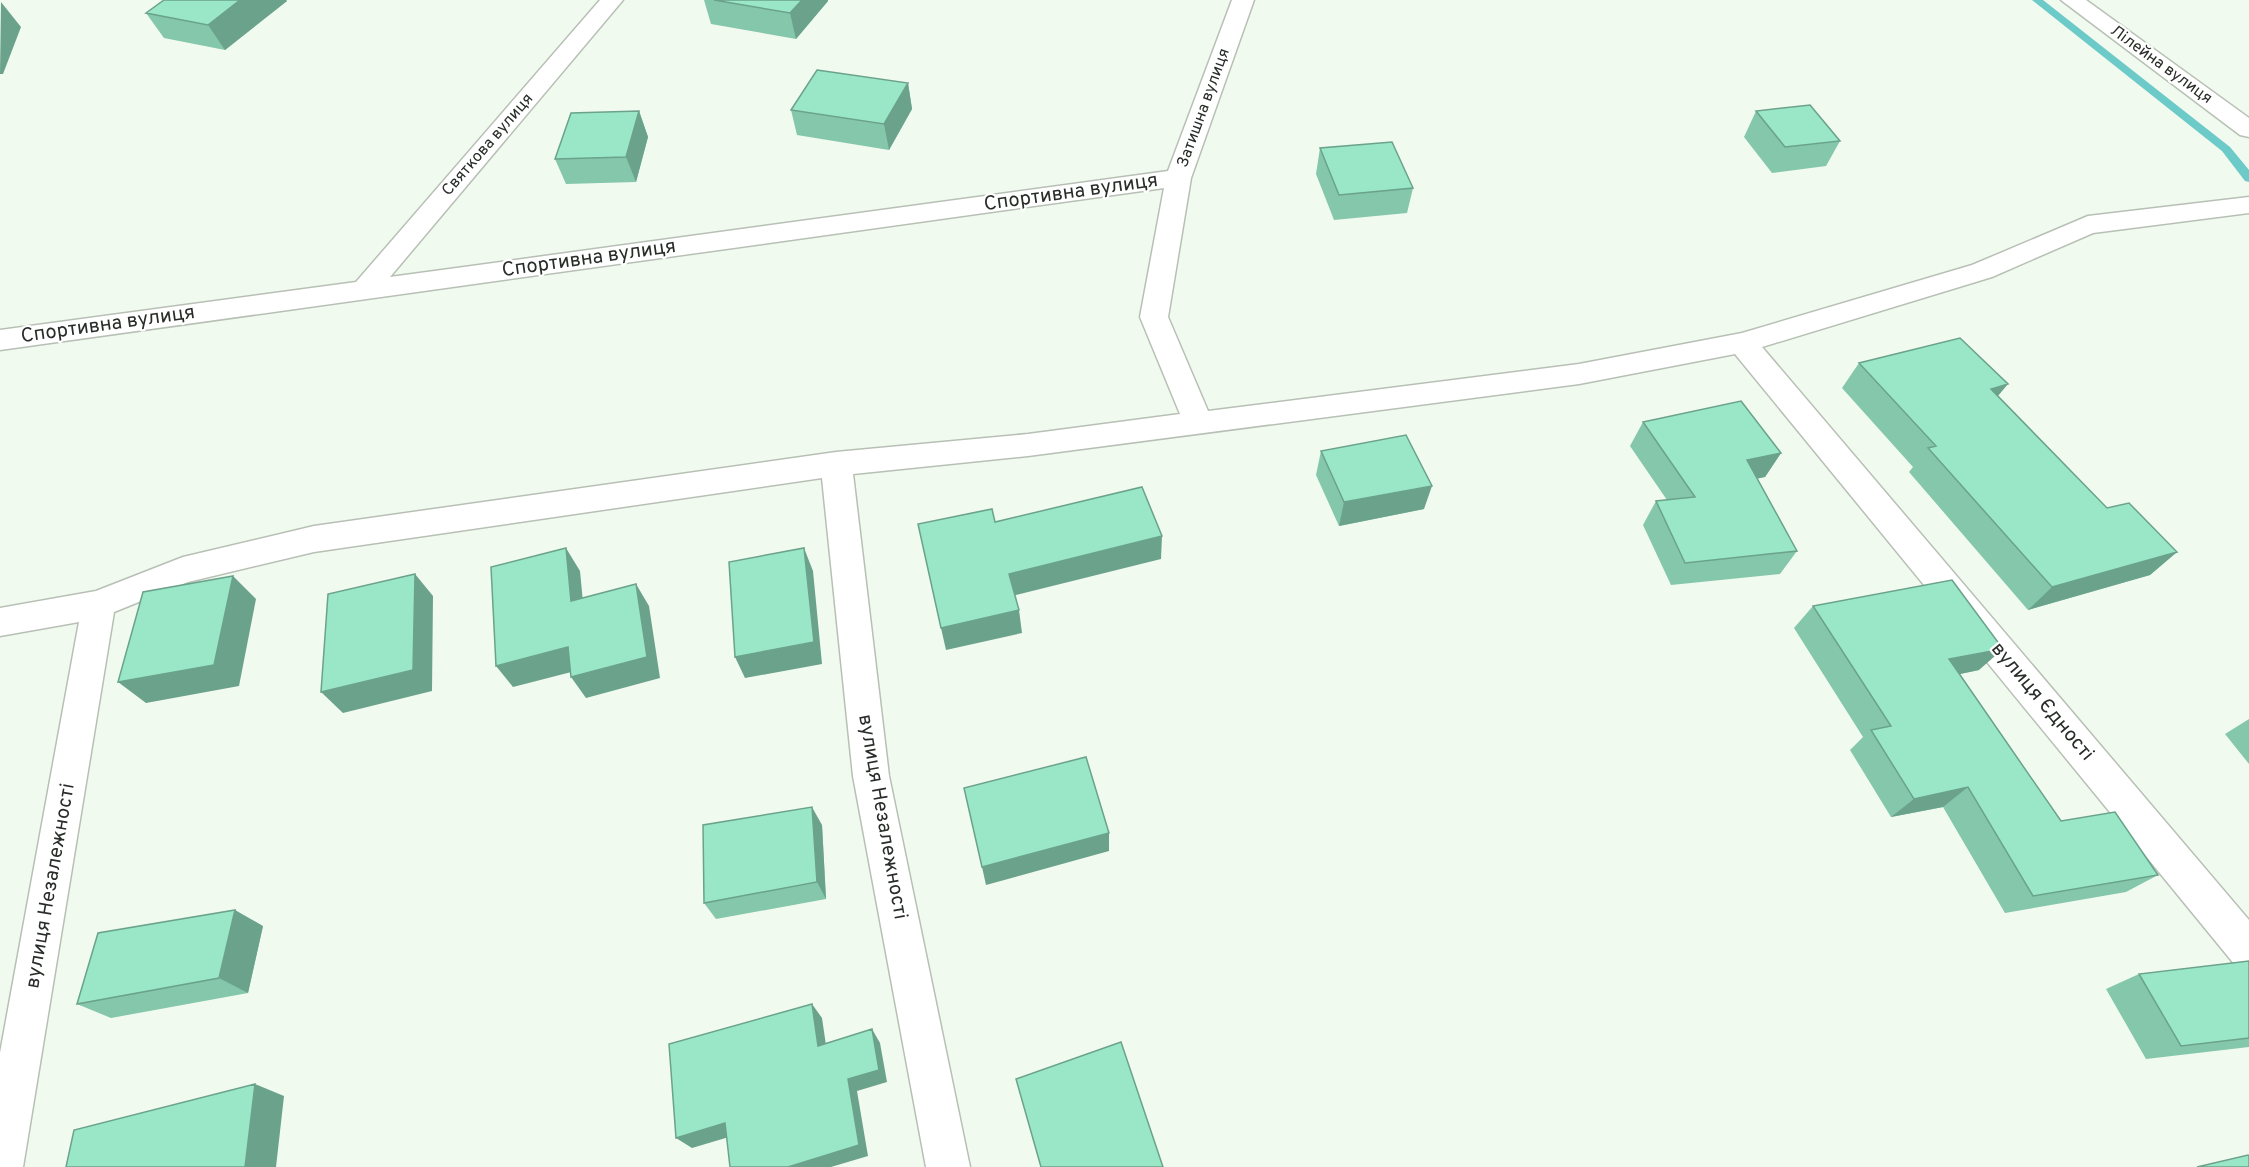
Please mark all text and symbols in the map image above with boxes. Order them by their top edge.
street label: Лілейна вулиця [2106,21,2216,109]
street label: Затишна вулиця [1173,46,1235,170]
street label: Святкова вулиця [438,89,538,201]
street label: Спортивна вулиця [982,168,1160,218]
street label: Спортивна вулиця [500,234,678,284]
street label: Спортивна вулиця [19,300,197,350]
street label: вулиця Єдності [1985,637,2099,767]
street label: вулиця Незалежності [851,712,913,922]
street label: вулиця Незалежності [20,781,82,991]

